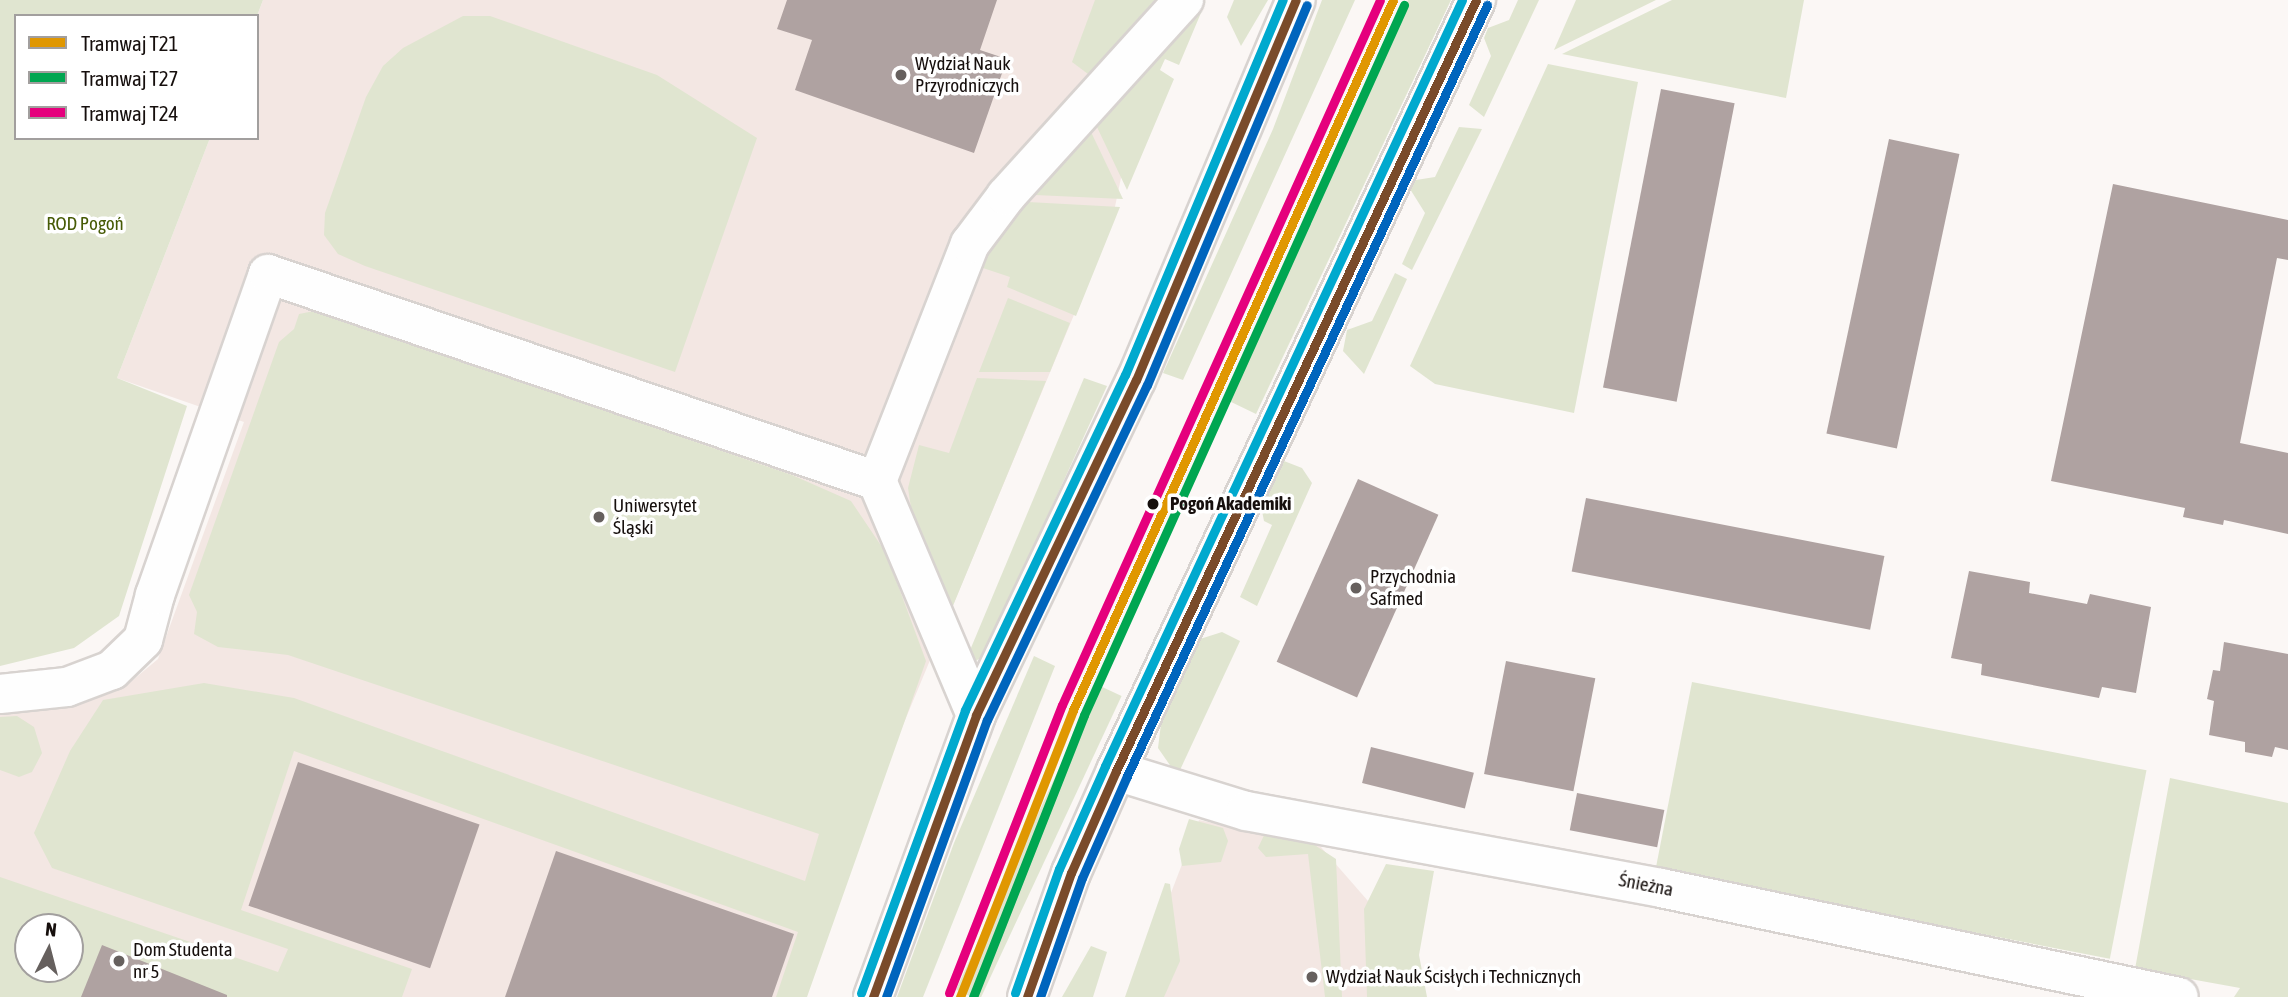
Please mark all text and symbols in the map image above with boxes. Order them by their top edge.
legend [14,14,259,140]
text: Tramwaj T21 [81,31,178,55]
place label: Wydział Nauk Przyrodniczych [915,53,1019,97]
text: Tramwaj T27 [81,66,178,90]
marker: Wydział Nauk Przyrodniczych [893,67,909,83]
text: Tramwaj T24 [81,101,178,125]
park label: ROD Pogoń [46,213,124,235]
marker: Pogoń Akademiki [1142,493,1164,515]
place label: Pogoń Akademiki [1170,493,1291,515]
place label: Uniwersytet Śląski [613,495,697,539]
marker: Uniwersytet Śląski [591,509,607,525]
place label: Przychodnia Safmed [1370,566,1456,610]
marker: Przychodnia Safmed [1348,580,1364,596]
street label: Śnieżna [1617,869,1675,901]
north arrow [14,913,84,983]
text: N [44,918,58,941]
place label: Dom Studenta nr 5 [133,939,233,983]
marker: Dom Studenta nr 5 [111,953,127,969]
place label: Wydział Nauk Ścisłych i Technicznych [1326,966,1581,988]
marker: Wydział Nauk Ścisłych i Technicznych [1304,969,1320,985]

